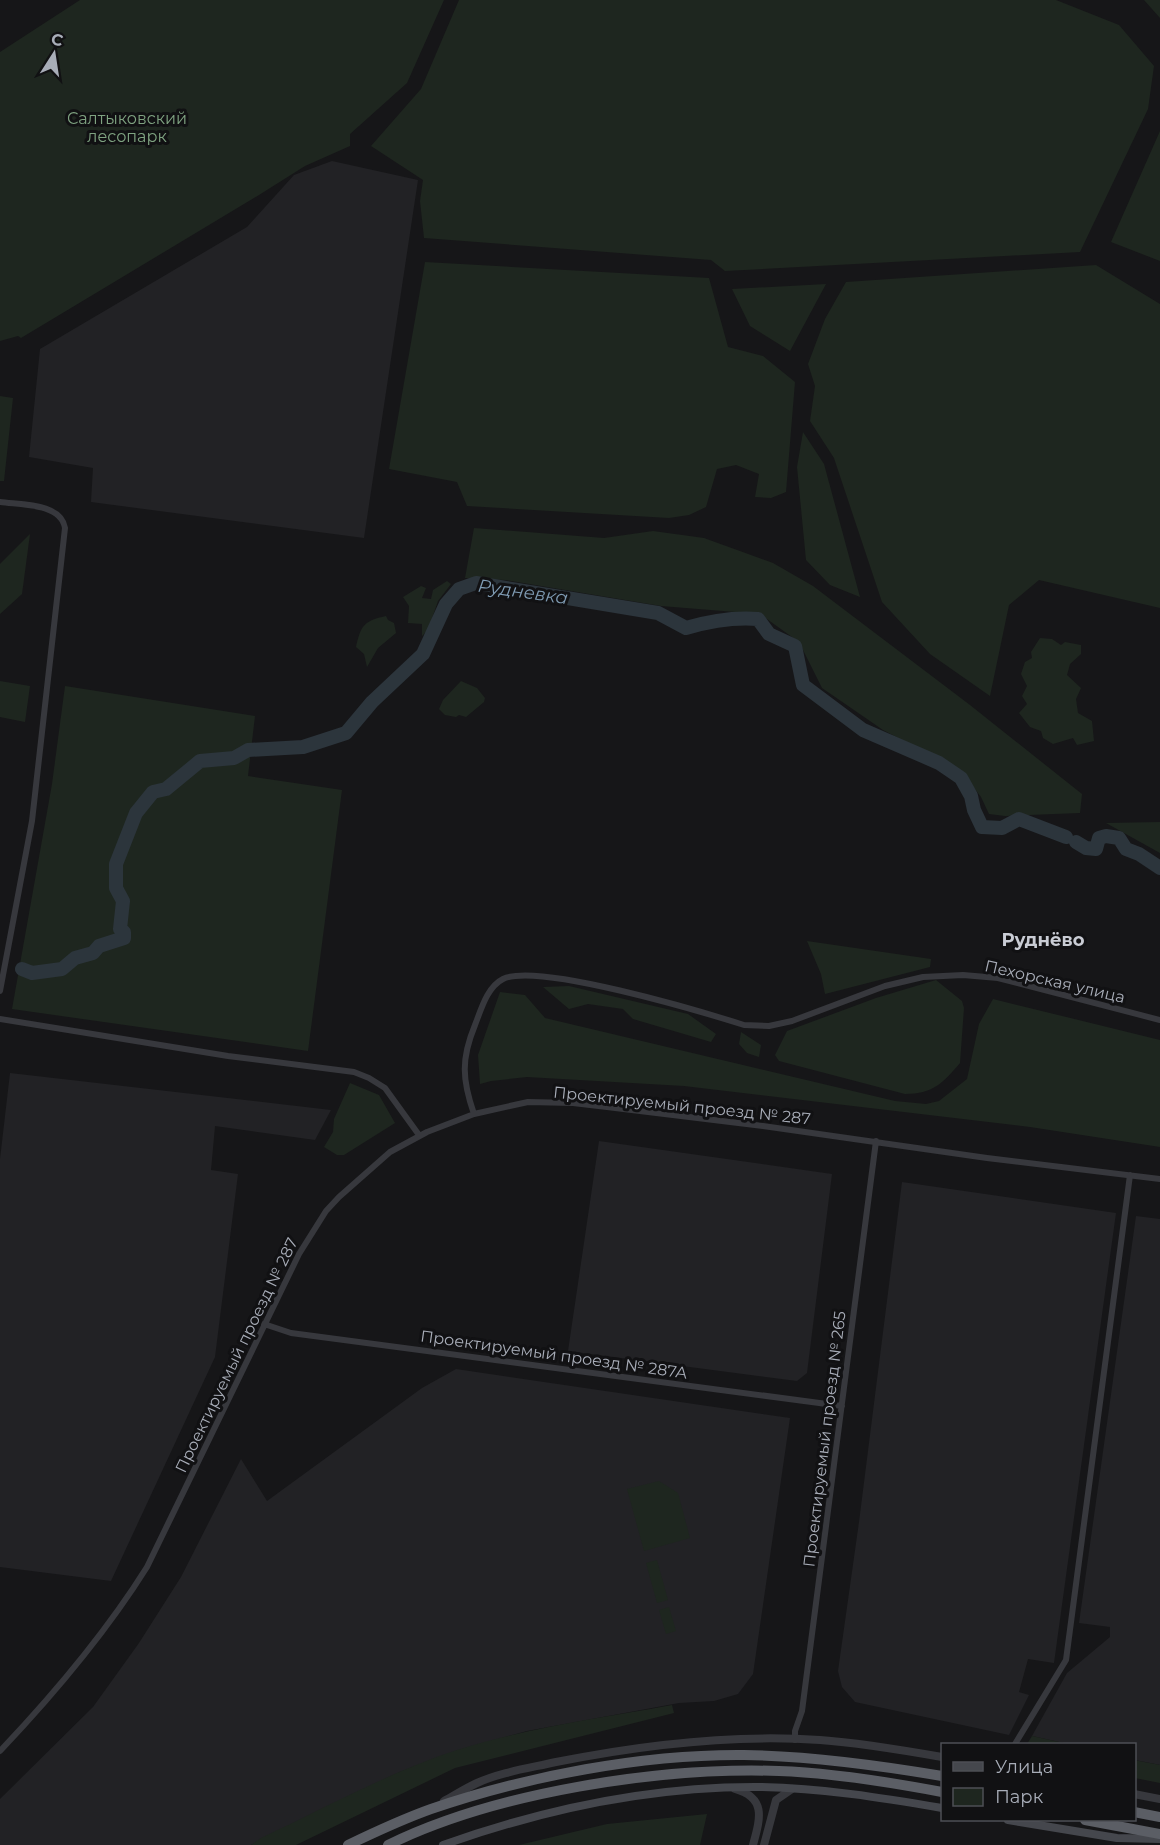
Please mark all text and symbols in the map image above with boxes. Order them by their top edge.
north arrow [24,24,84,84]
text: С [49,29,65,50]
park label: Салтыковский лесопарк [67,109,187,146]
water label: Рудневка [476,575,570,609]
district label: Руднёво [1002,929,1085,951]
street label: Пехорская улица [983,956,1127,1007]
street label: Проектируемый проезд № 287 [552,1083,812,1128]
street label: Проектируемый проезд № 287 [171,1235,302,1476]
street label: Проектируемый проезд № 265 [799,1310,850,1568]
street label: Проектируемый проезд № 287А [419,1326,689,1383]
legend [941,1743,1136,1821]
text: Улица [995,1756,1053,1778]
text: Парк [995,1786,1044,1808]

